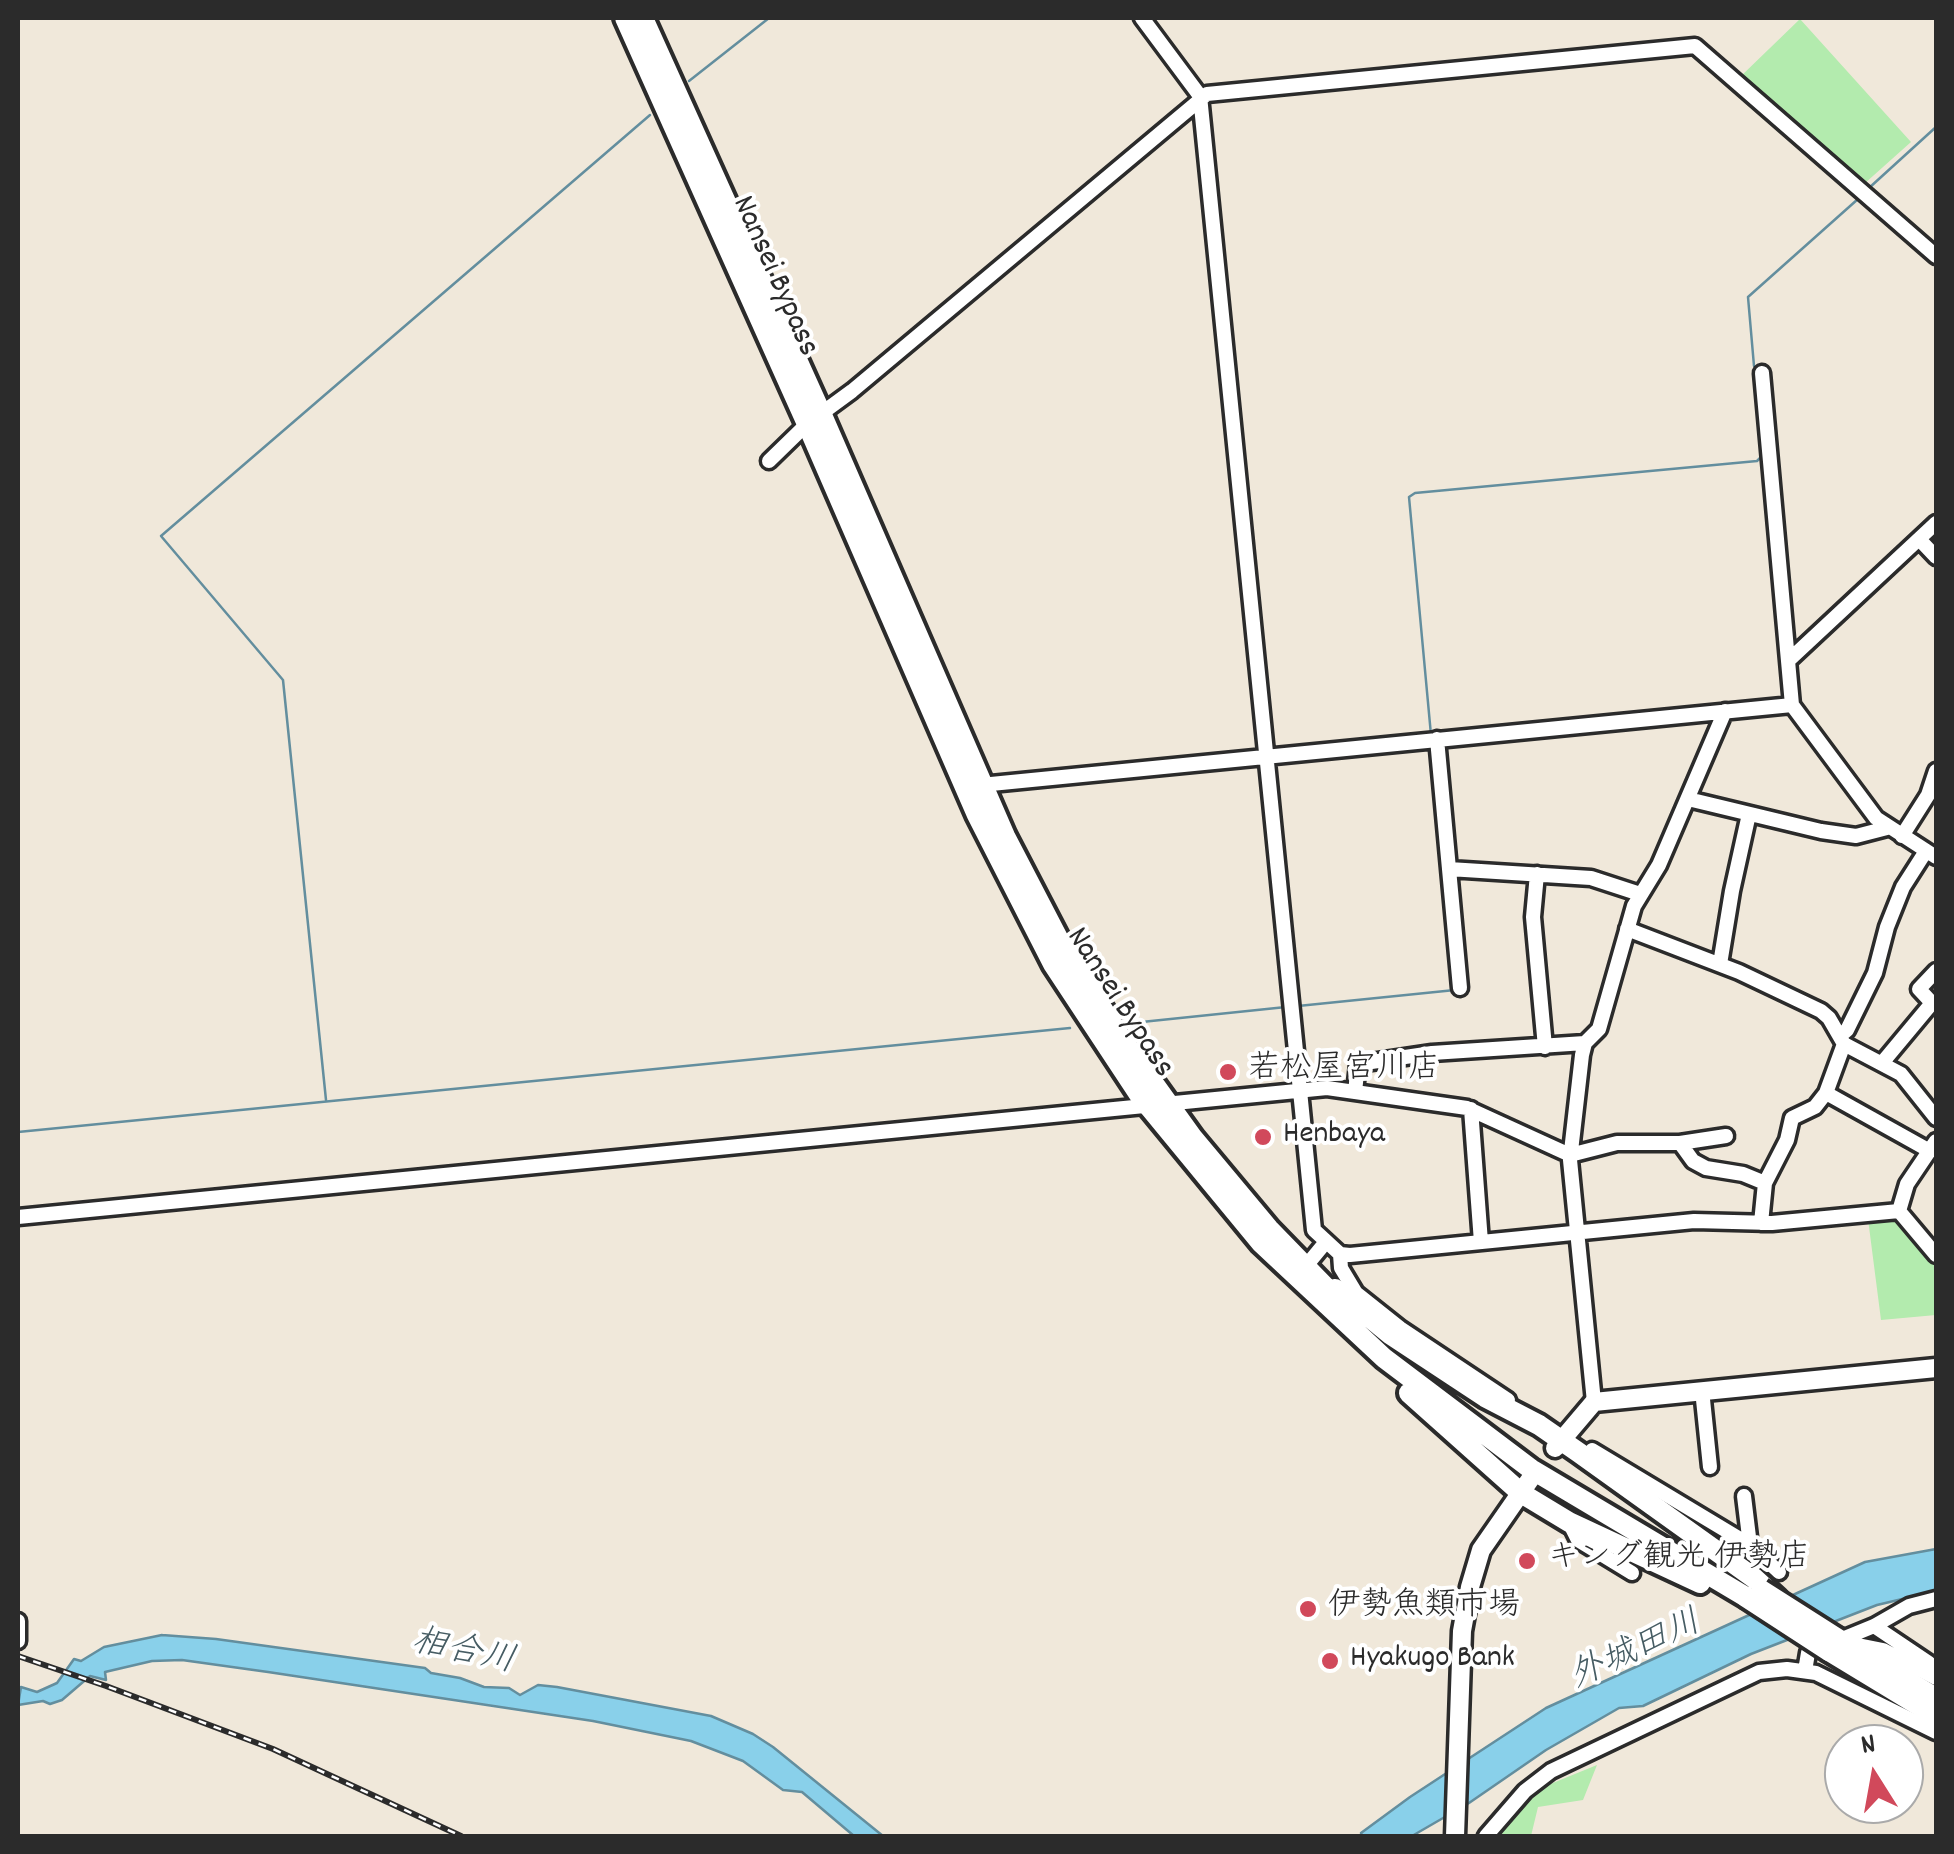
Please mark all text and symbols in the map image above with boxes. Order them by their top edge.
street label: Nansei Bypass [721,191,825,363]
street label: Nansei Bypass [1055,922,1181,1086]
place label: 若松屋宮川店 [1248,1053,1440,1091]
marker: 若松屋宮川店 [1217,1061,1239,1083]
place label: Henbaya [1283,1118,1385,1156]
marker: Henbaya [1252,1126,1274,1148]
place label: キング観光 伊勢店 [1547,1542,1810,1580]
marker: キング観光 伊勢店 [1516,1550,1538,1572]
place label: 伊勢魚類市場 [1328,1590,1520,1628]
marker: 伊勢魚類市場 [1297,1598,1319,1620]
water label: 外城田川 [1565,1604,1709,1702]
water label: 相合川 [407,1624,519,1686]
place label: Hyakugo Bank [1350,1642,1515,1680]
marker: Hyakugo Bank [1319,1650,1341,1672]
north arrow [1824,1724,1924,1824]
text: N [1858,1726,1879,1767]

